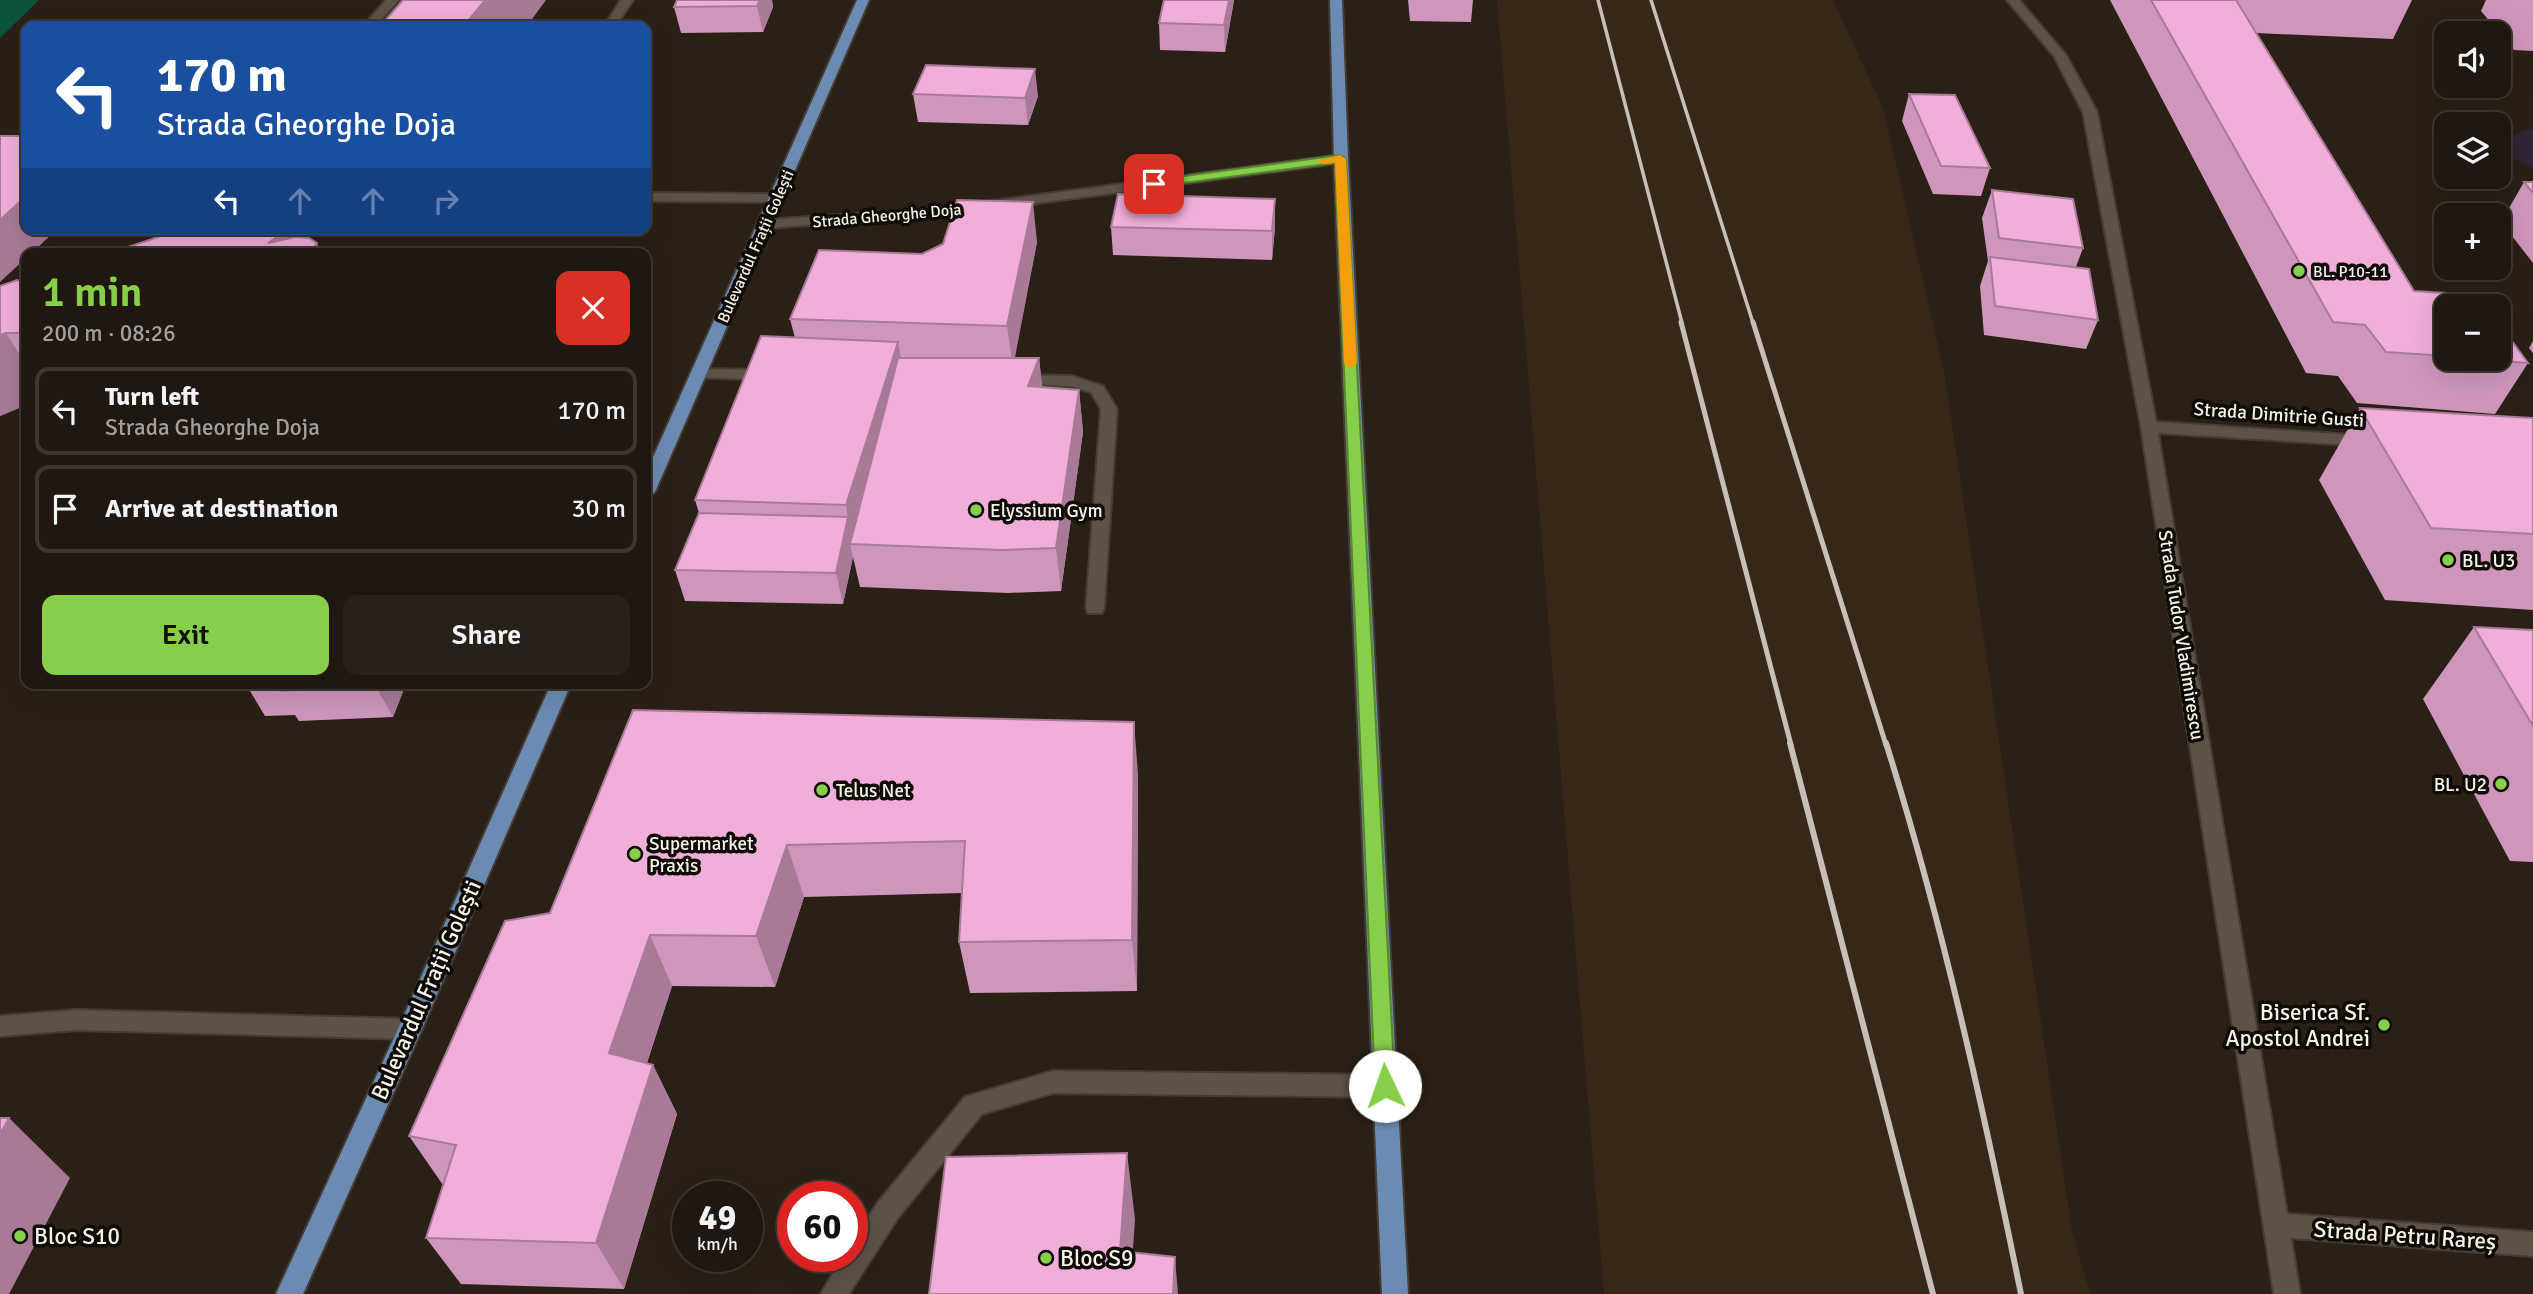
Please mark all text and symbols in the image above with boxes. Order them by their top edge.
map controls [2434,21,2511,371]
button: sound [2434,21,2511,98]
text: 170 m [157,45,287,105]
icon: left [42,49,133,140]
text: Strada Gheorghe Doja [157,105,456,144]
button: layers [2434,112,2511,189]
pin [1124,154,1184,214]
icon: arrive [1135,165,1173,203]
street label: Bulevardul Frații Golești [713,167,799,326]
icon: left [208,182,246,220]
icon: ahead [281,182,319,220]
icon: ahead [354,182,392,220]
icon: right [427,182,465,220]
street label: Strada Gheorghe Doja [812,200,962,232]
button: + [2434,203,2511,280]
place label: BL. P10-11 [2313,262,2388,282]
marker: BL. P10-11 [2291,263,2307,279]
text: 1 min [42,267,143,318]
button: close [556,271,630,345]
button: − [2434,294,2511,371]
text: 200 m · 08:26 [42,319,176,348]
text: Turn left [105,381,199,413]
icon: left [46,392,84,430]
text: 170 m [557,395,626,427]
street label: Strada Dimitrie Gusti [2193,397,2365,433]
text: Strada Gheorghe Doja [105,413,320,442]
icon: arrive [46,490,84,528]
text: Arrive at destination [105,493,338,525]
text: 30 m [571,493,626,525]
place label: Elyssium Gym [990,499,1103,523]
marker: Elyssium Gym [968,502,984,518]
street label: Strada Tudor Vladimirescu [2153,529,2209,742]
place label: BL. U3 [2462,549,2515,573]
marker: BL. U3 [2440,552,2456,568]
button: Exit [42,595,329,675]
button: Share [343,595,630,675]
place label: BL. U2 [2434,773,2487,797]
marker: BL. U2 [2493,776,2509,792]
place label: Telus Net [836,779,911,803]
marker: Telus Net [814,782,830,798]
place label: Supermarket Praxis [649,832,754,878]
marker: Supermarket Praxis [627,846,643,862]
street label: Bulevardul Frații Golești [365,876,488,1105]
place label: Biserica Sf. Apostol Andrei [2226,998,2370,1053]
marker: Biserica Sf. Apostol Andrei [2376,1017,2392,1033]
position arrow [1348,1049,1422,1123]
speed limit sign: 60 [777,1181,868,1272]
text: 49 [699,1196,736,1239]
street label: Strada Petru Rareș [2313,1215,2497,1256]
place label: Bloc S10 [34,1222,120,1251]
marker: Bloc S10 [12,1228,28,1244]
text: km/h [697,1233,738,1255]
place label: Bloc S9 [1060,1244,1134,1273]
marker: Bloc S9 [1038,1250,1054,1266]

